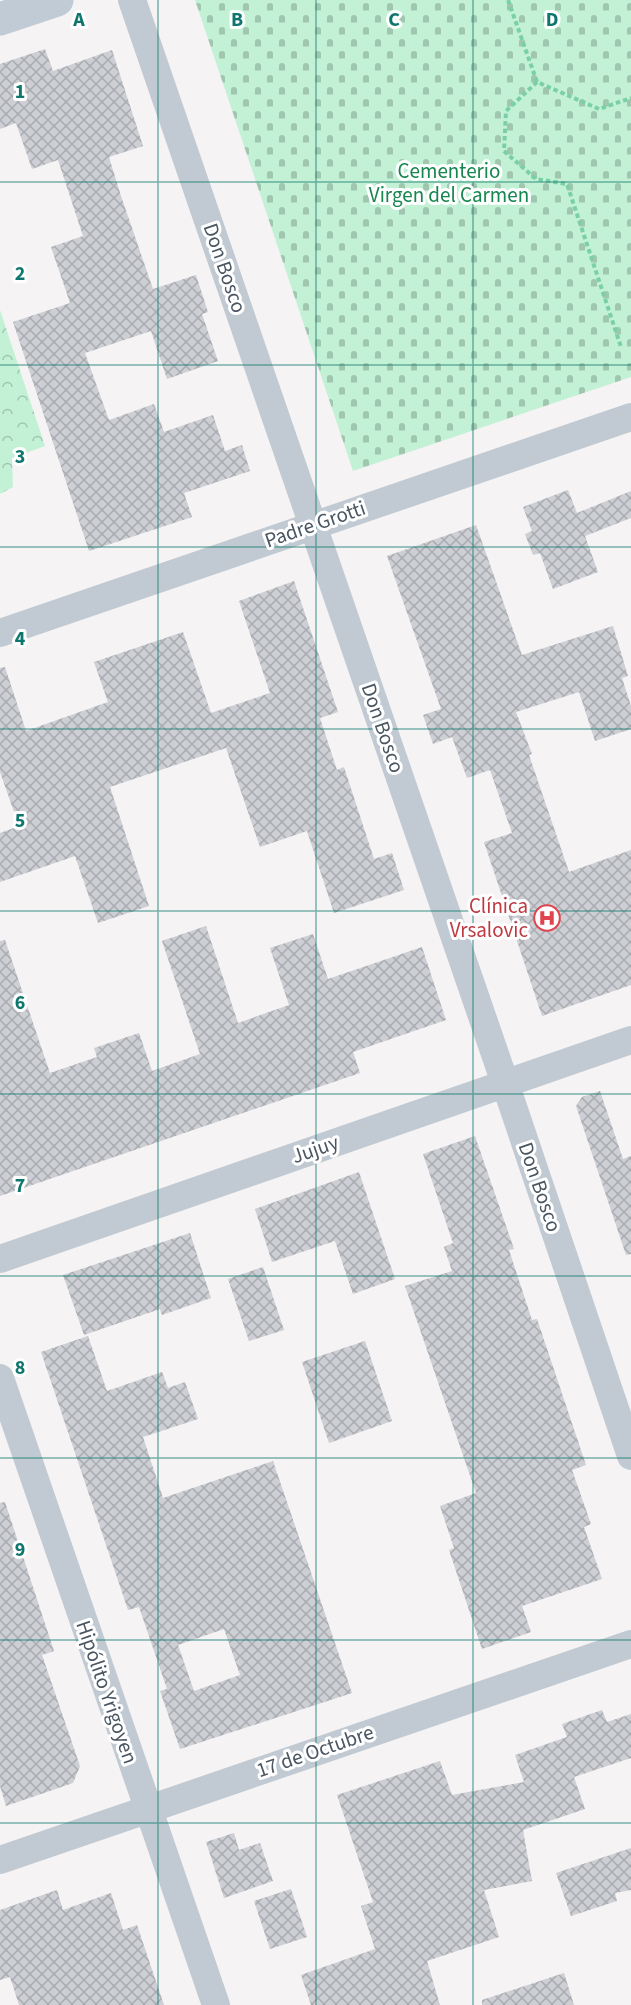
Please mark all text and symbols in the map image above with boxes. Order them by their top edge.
text: A [72,6,85,34]
text: B [231,6,243,34]
text: C [388,6,400,34]
text: D [546,6,558,34]
text: 1 [15,78,25,106]
park label: Cementerio Virgen del Carmen [369,156,529,210]
street label: Don Bosco [196,219,254,317]
text: 2 [15,260,25,288]
text: 3 [15,443,25,471]
street label: Padre Grotti [261,493,369,555]
text: 4 [15,625,26,653]
street label: Don Bosco [354,679,412,777]
text: 5 [15,807,25,835]
place label: Clínica Vrsalovic [450,891,528,945]
hospital icon: Clínica Vrsalovic [532,903,562,933]
text: 6 [15,989,25,1017]
street label: Jujuy [287,1127,343,1171]
street label: Don Bosco [511,1138,569,1236]
text: 7 [15,1172,25,1200]
text: 8 [15,1354,25,1382]
text: 9 [15,1536,25,1564]
street label: Hipólito Yrigoyen [68,1616,146,1768]
street label: 17 de Octubre [252,1717,378,1785]

